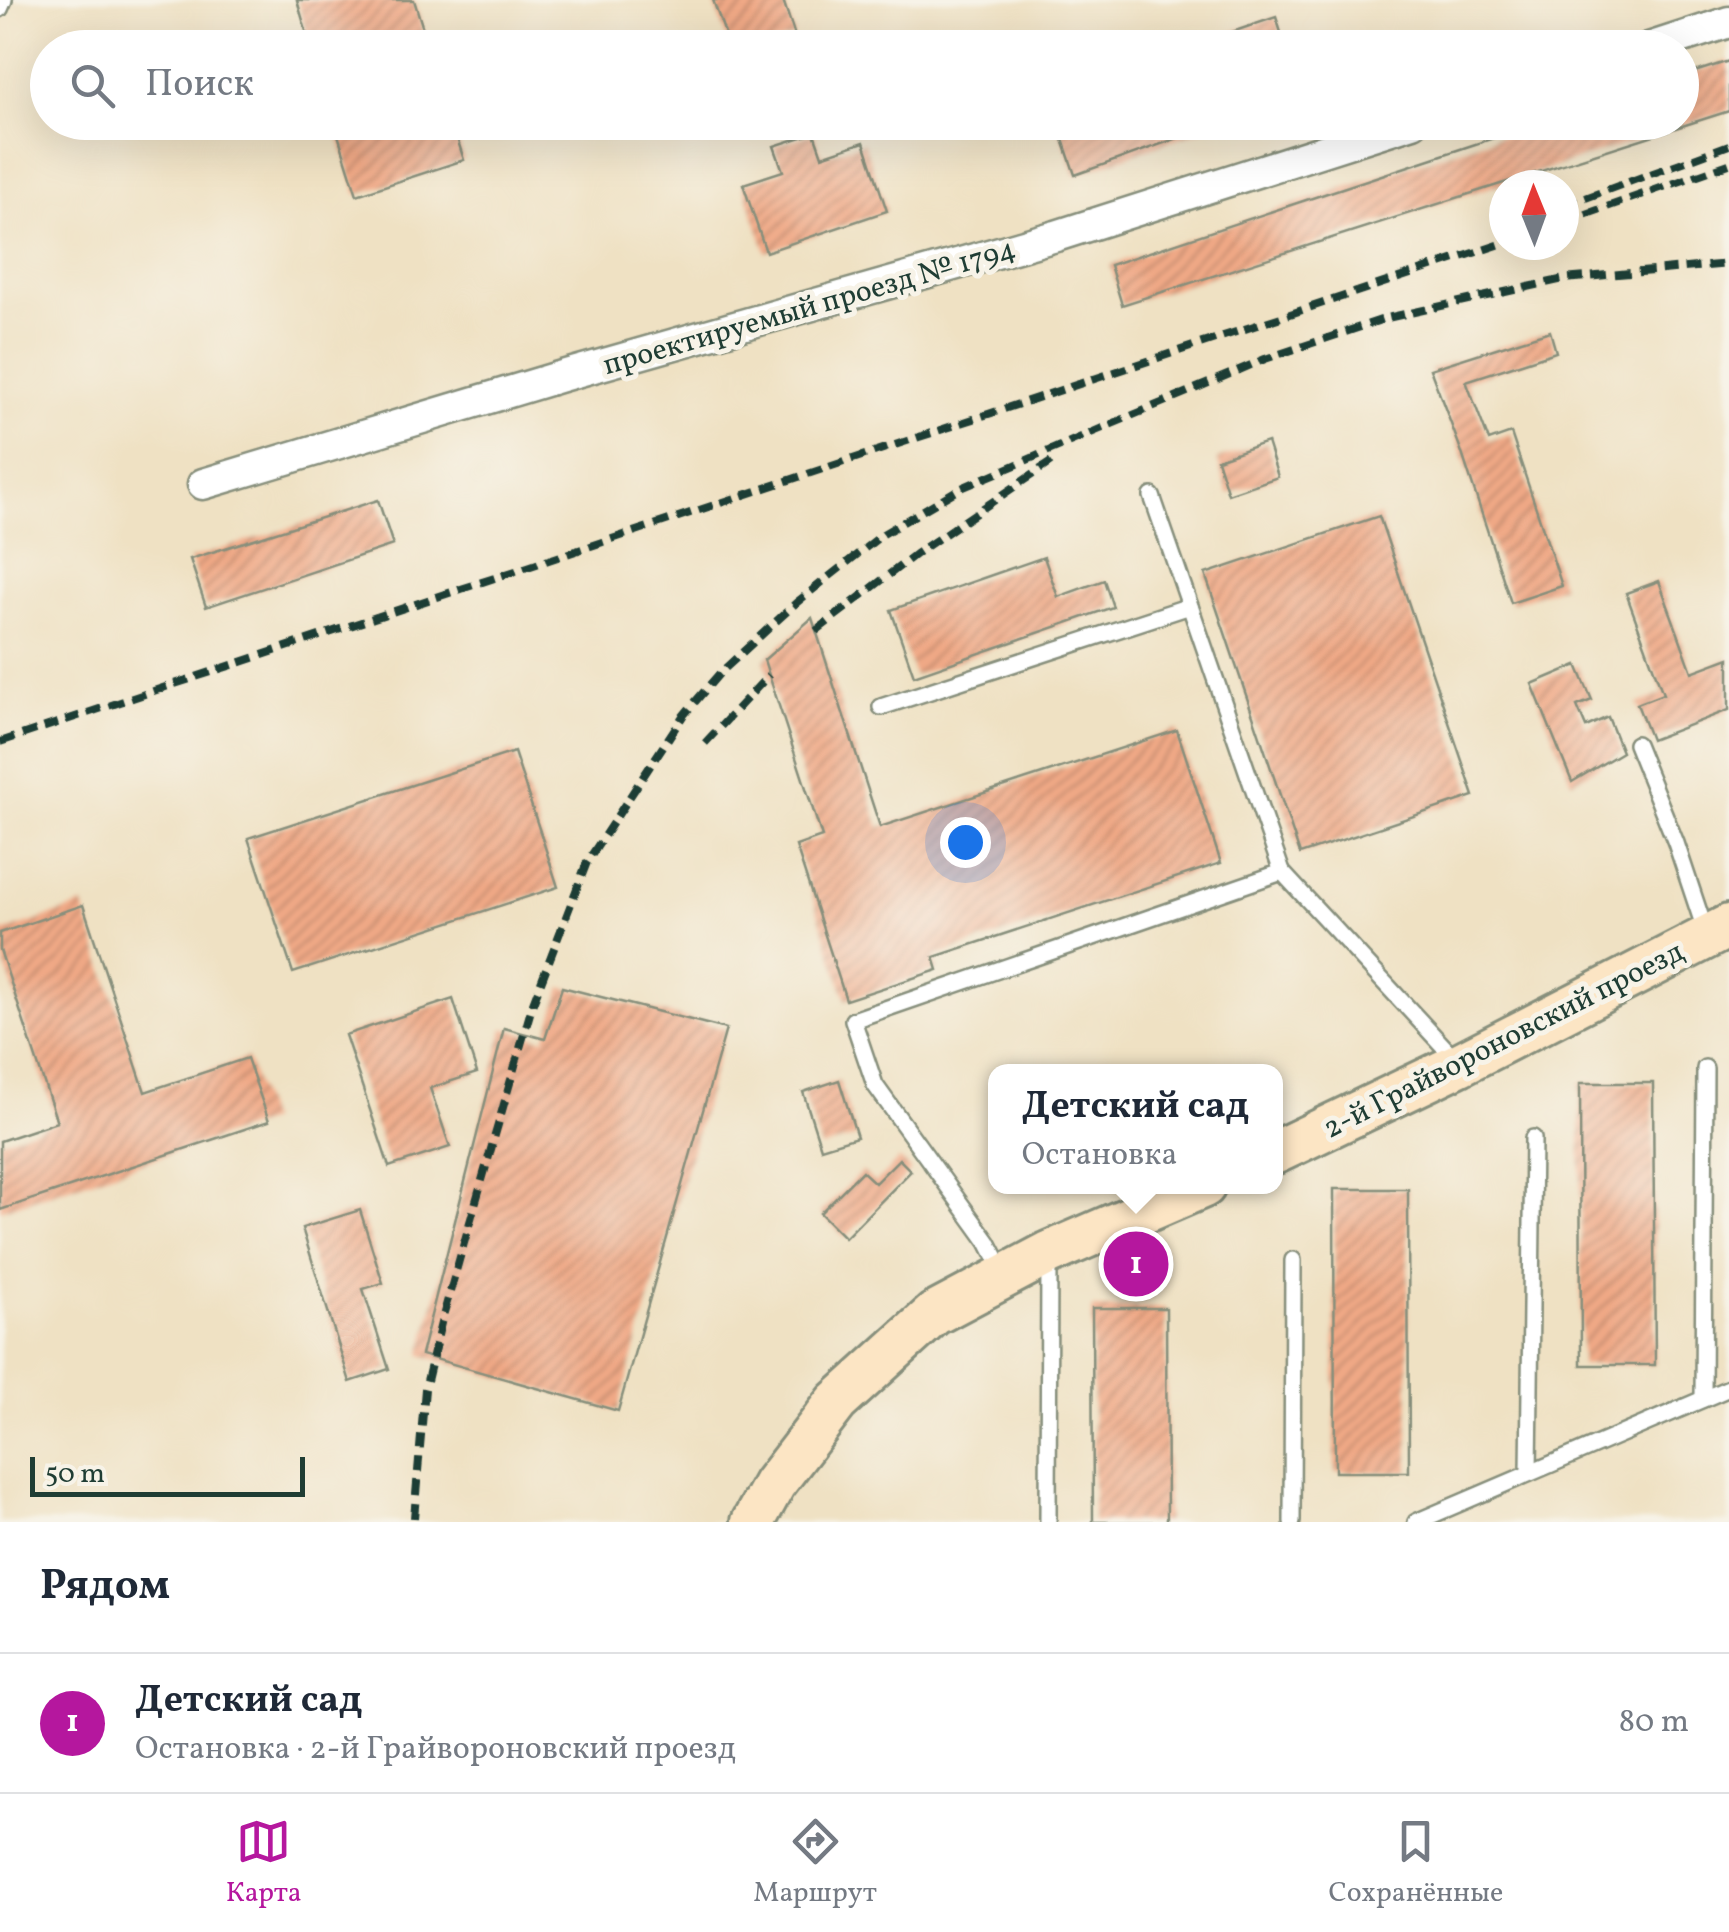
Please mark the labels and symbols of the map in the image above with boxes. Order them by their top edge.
north arrow [1489,170,1579,260]
street label: проектируемый проезд № 1794 [598,229,1021,387]
your location [940,817,991,868]
street label: 2-й Грайвороновский проезд [1316,931,1691,1150]
pin: 1 [1104,1226,1168,1302]
scale bar [30,1452,305,1496]

